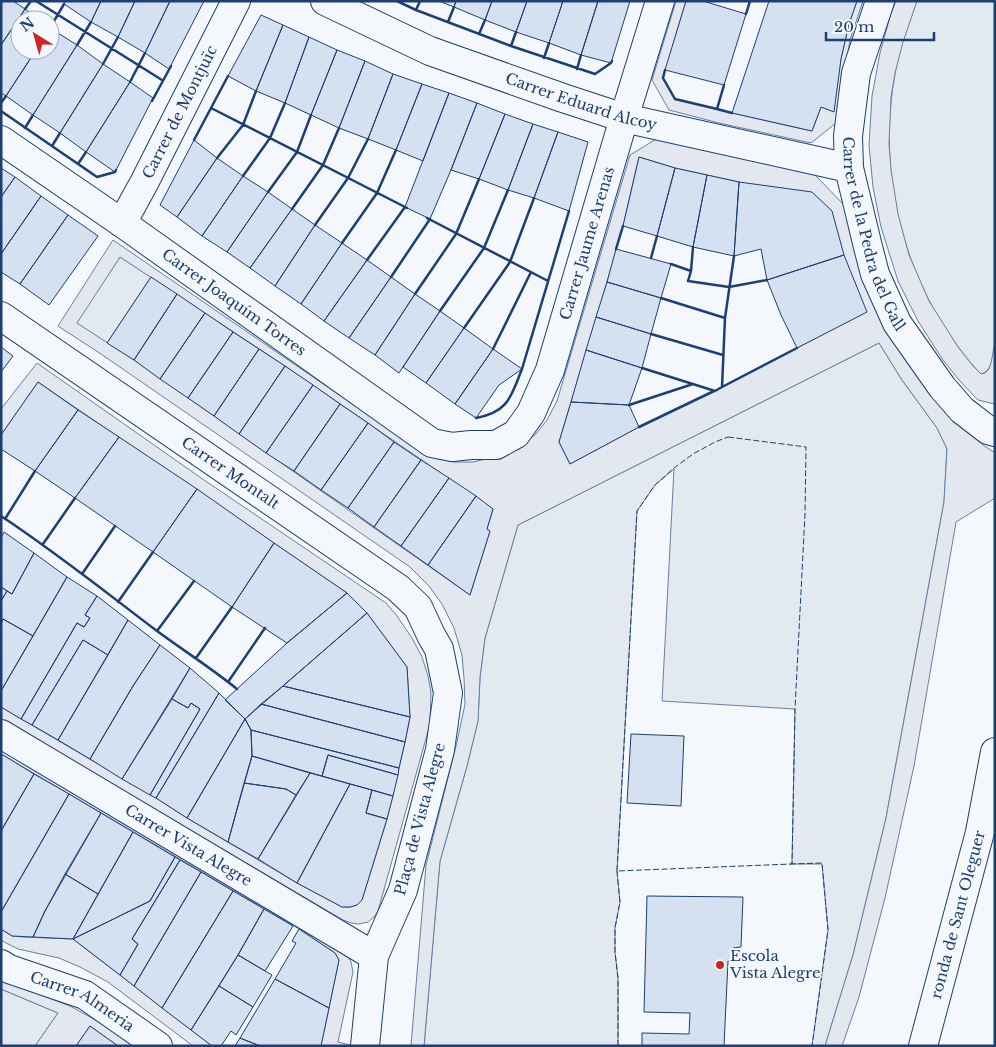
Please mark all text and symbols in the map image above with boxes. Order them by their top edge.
north arrow [10,10,60,60]
scale bar [826,10,934,42]
text: N [17,13,38,36]
text: 20 m [834,17,874,36]
street label: Carrer de Montjuïc [138,42,221,182]
street label: Carrer Eduard Alcoy [503,68,659,134]
street label: Carrer de la Pedra del Gall [839,136,910,335]
street label: Carrer Jaume Arenas [555,164,618,322]
street label: Carrer Joaquím Torres [158,244,310,360]
street label: Carrer Montalt [178,432,284,513]
street label: Plaça de Vista Alegre [390,741,449,897]
street label: Carrer Vista Alegre [122,800,255,890]
street label: ronda de Sant Oleguer [926,827,989,1001]
place label: Escola Vista Alegre [729,946,821,982]
marker: Escola Vista Alegre [714,959,726,971]
street label: Carrer Almeria [28,967,139,1036]

